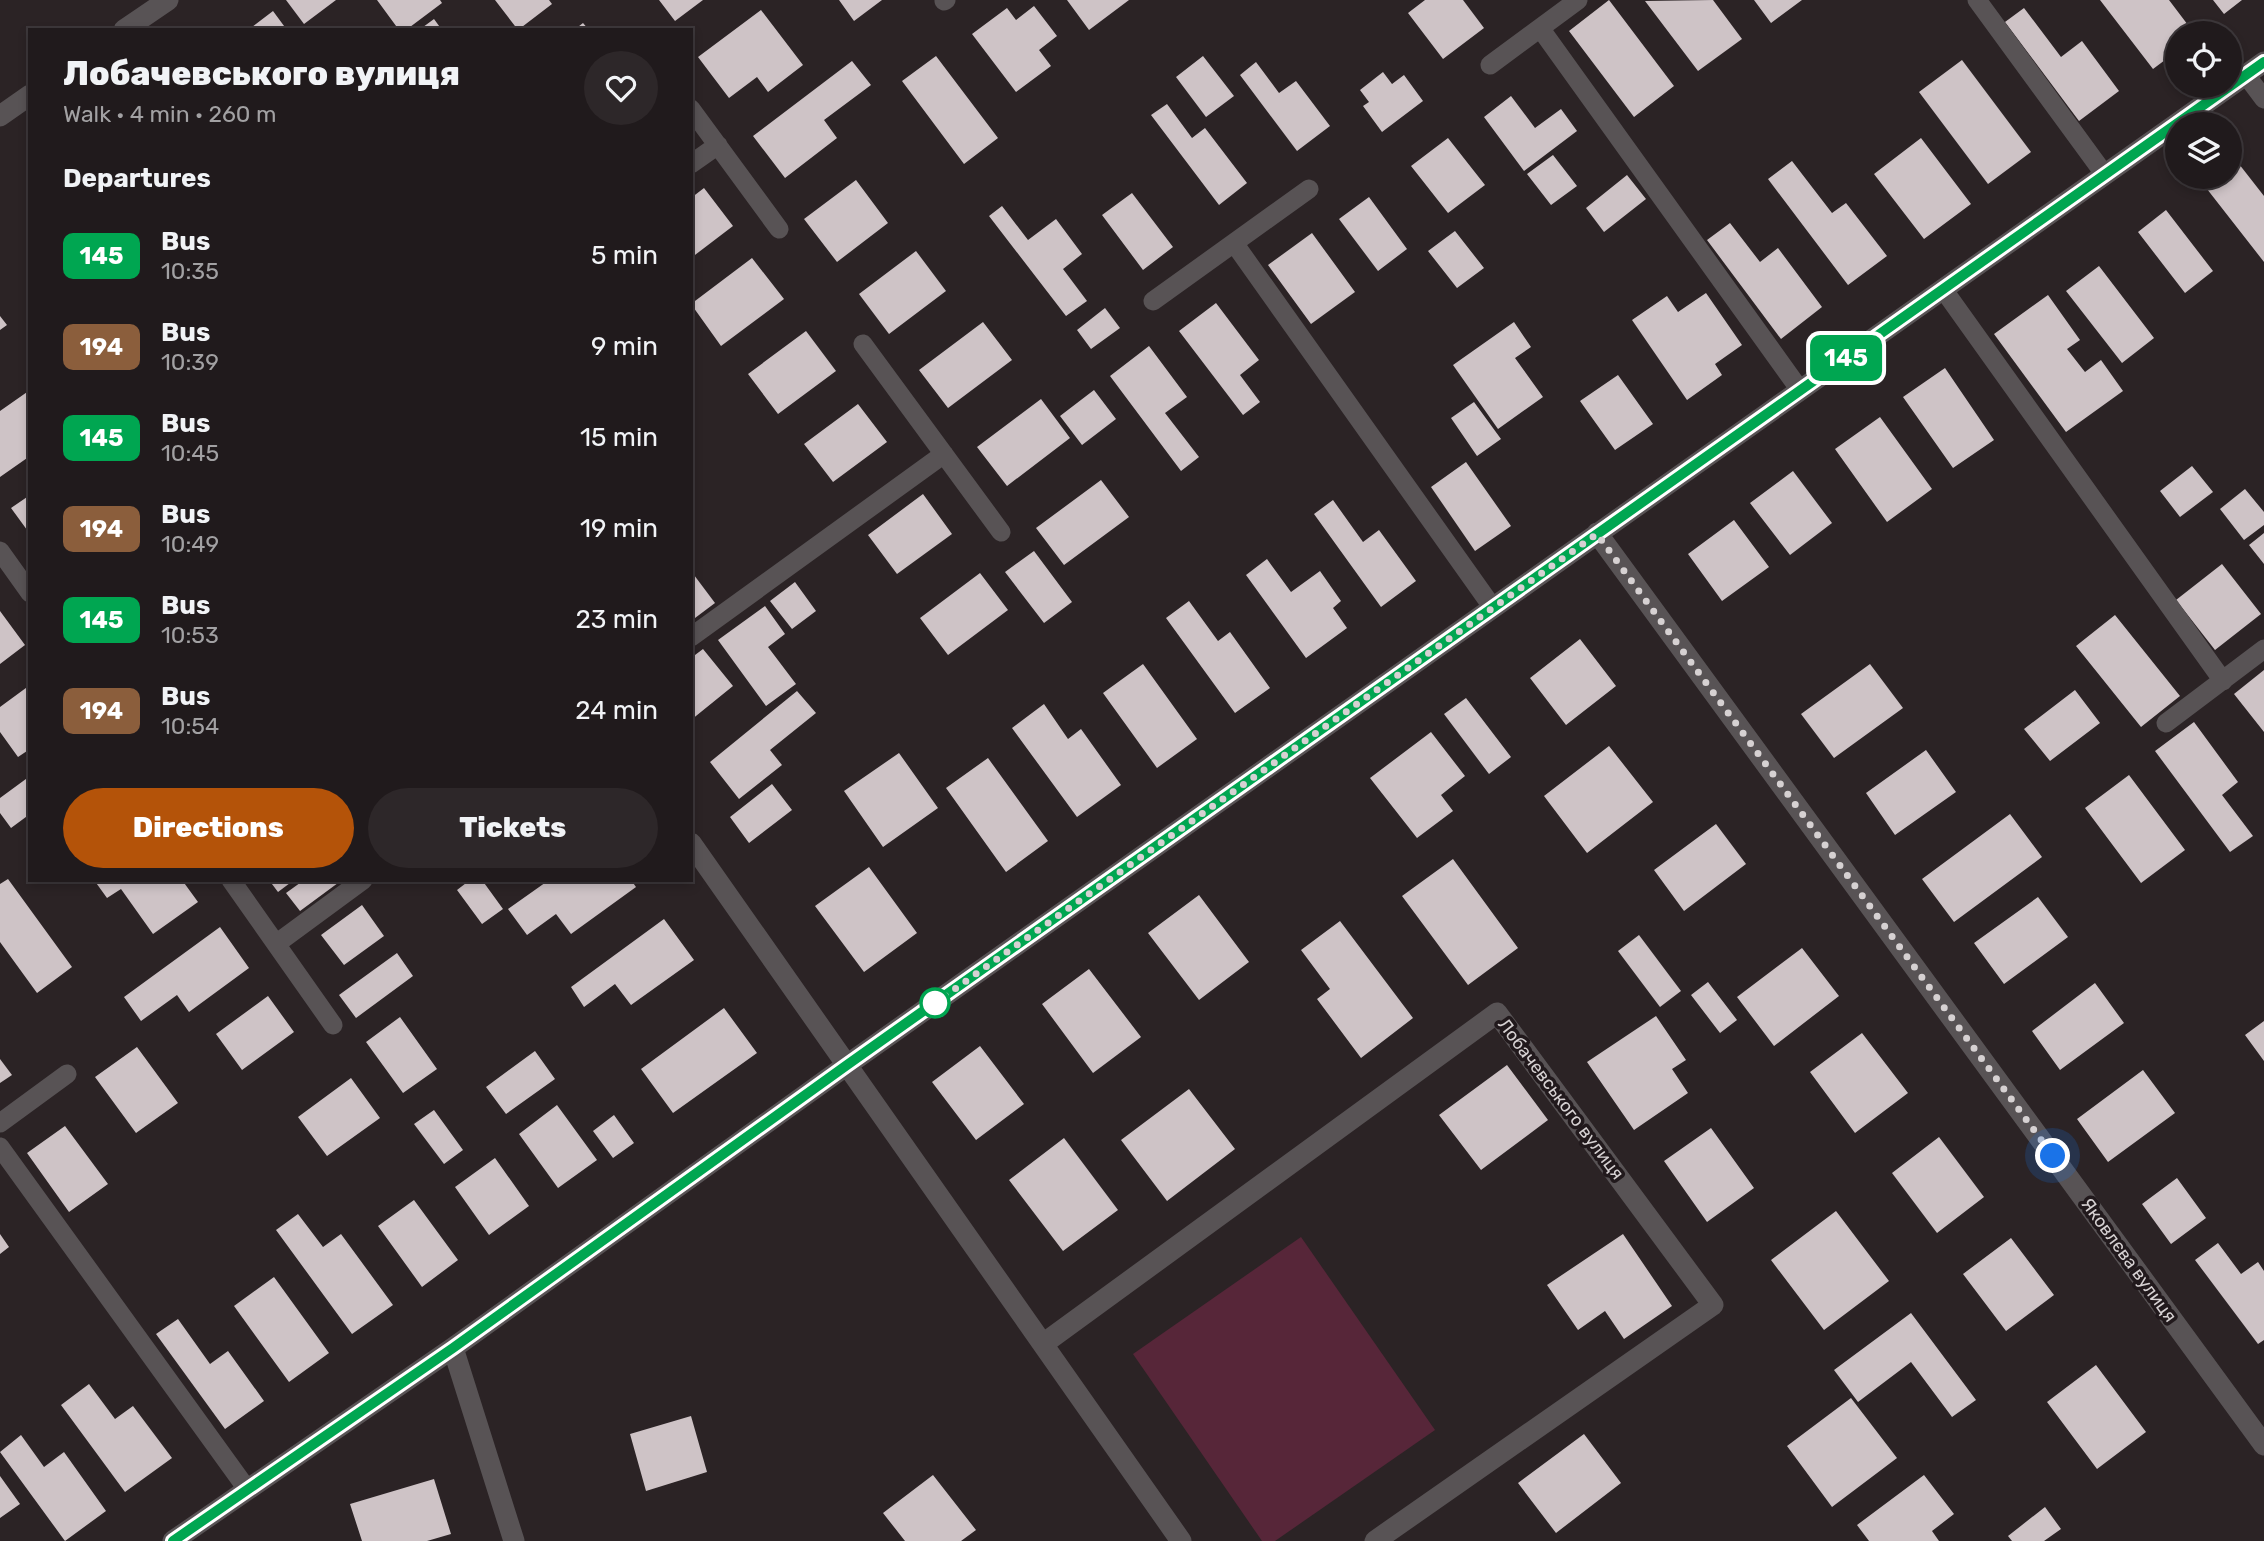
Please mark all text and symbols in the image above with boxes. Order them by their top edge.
map controls [2165,21,2242,189]
button: locate [2165,21,2242,98]
button: heart [584,51,658,125]
text: Лобачевського вулиця [63,54,460,93]
text: Walk · 4 min · 260 m [63,100,277,128]
button: layers [2165,112,2242,189]
text: Departures [63,163,211,194]
text: Bus [161,226,210,257]
text: 5 min [591,240,658,271]
text: 145 [80,242,123,270]
text: 10:35 [161,257,219,285]
text: Bus [161,317,210,348]
text: 9 min [591,331,658,362]
text: 194 [80,333,123,361]
line badge: 145 [1806,335,1886,381]
text: 145 [1824,344,1868,372]
text: 10:39 [161,348,219,376]
text: Bus [161,408,210,439]
text: 15 min [580,422,658,453]
text: 145 [80,424,123,452]
text: 10:45 [161,439,219,467]
text: Bus [161,499,210,530]
text: 19 min [580,513,658,544]
text: 194 [80,515,123,543]
text: 10:49 [161,530,219,558]
text: Bus [161,590,210,621]
text: 23 min [576,604,658,635]
text: 145 [80,606,123,634]
text: 10:53 [161,621,219,649]
text: Bus [161,681,210,712]
text: 24 min [575,695,658,726]
text: 194 [80,697,123,725]
text: 10:54 [161,712,219,740]
button: Directions [63,788,354,868]
button: Tickets [368,788,658,868]
unlabelled marker [920,988,950,1018]
street label: Лобачевського вулиця [1493,1014,1629,1184]
your location [2035,1138,2070,1173]
street label: Яковлєва вулиця [2077,1194,2181,1326]

